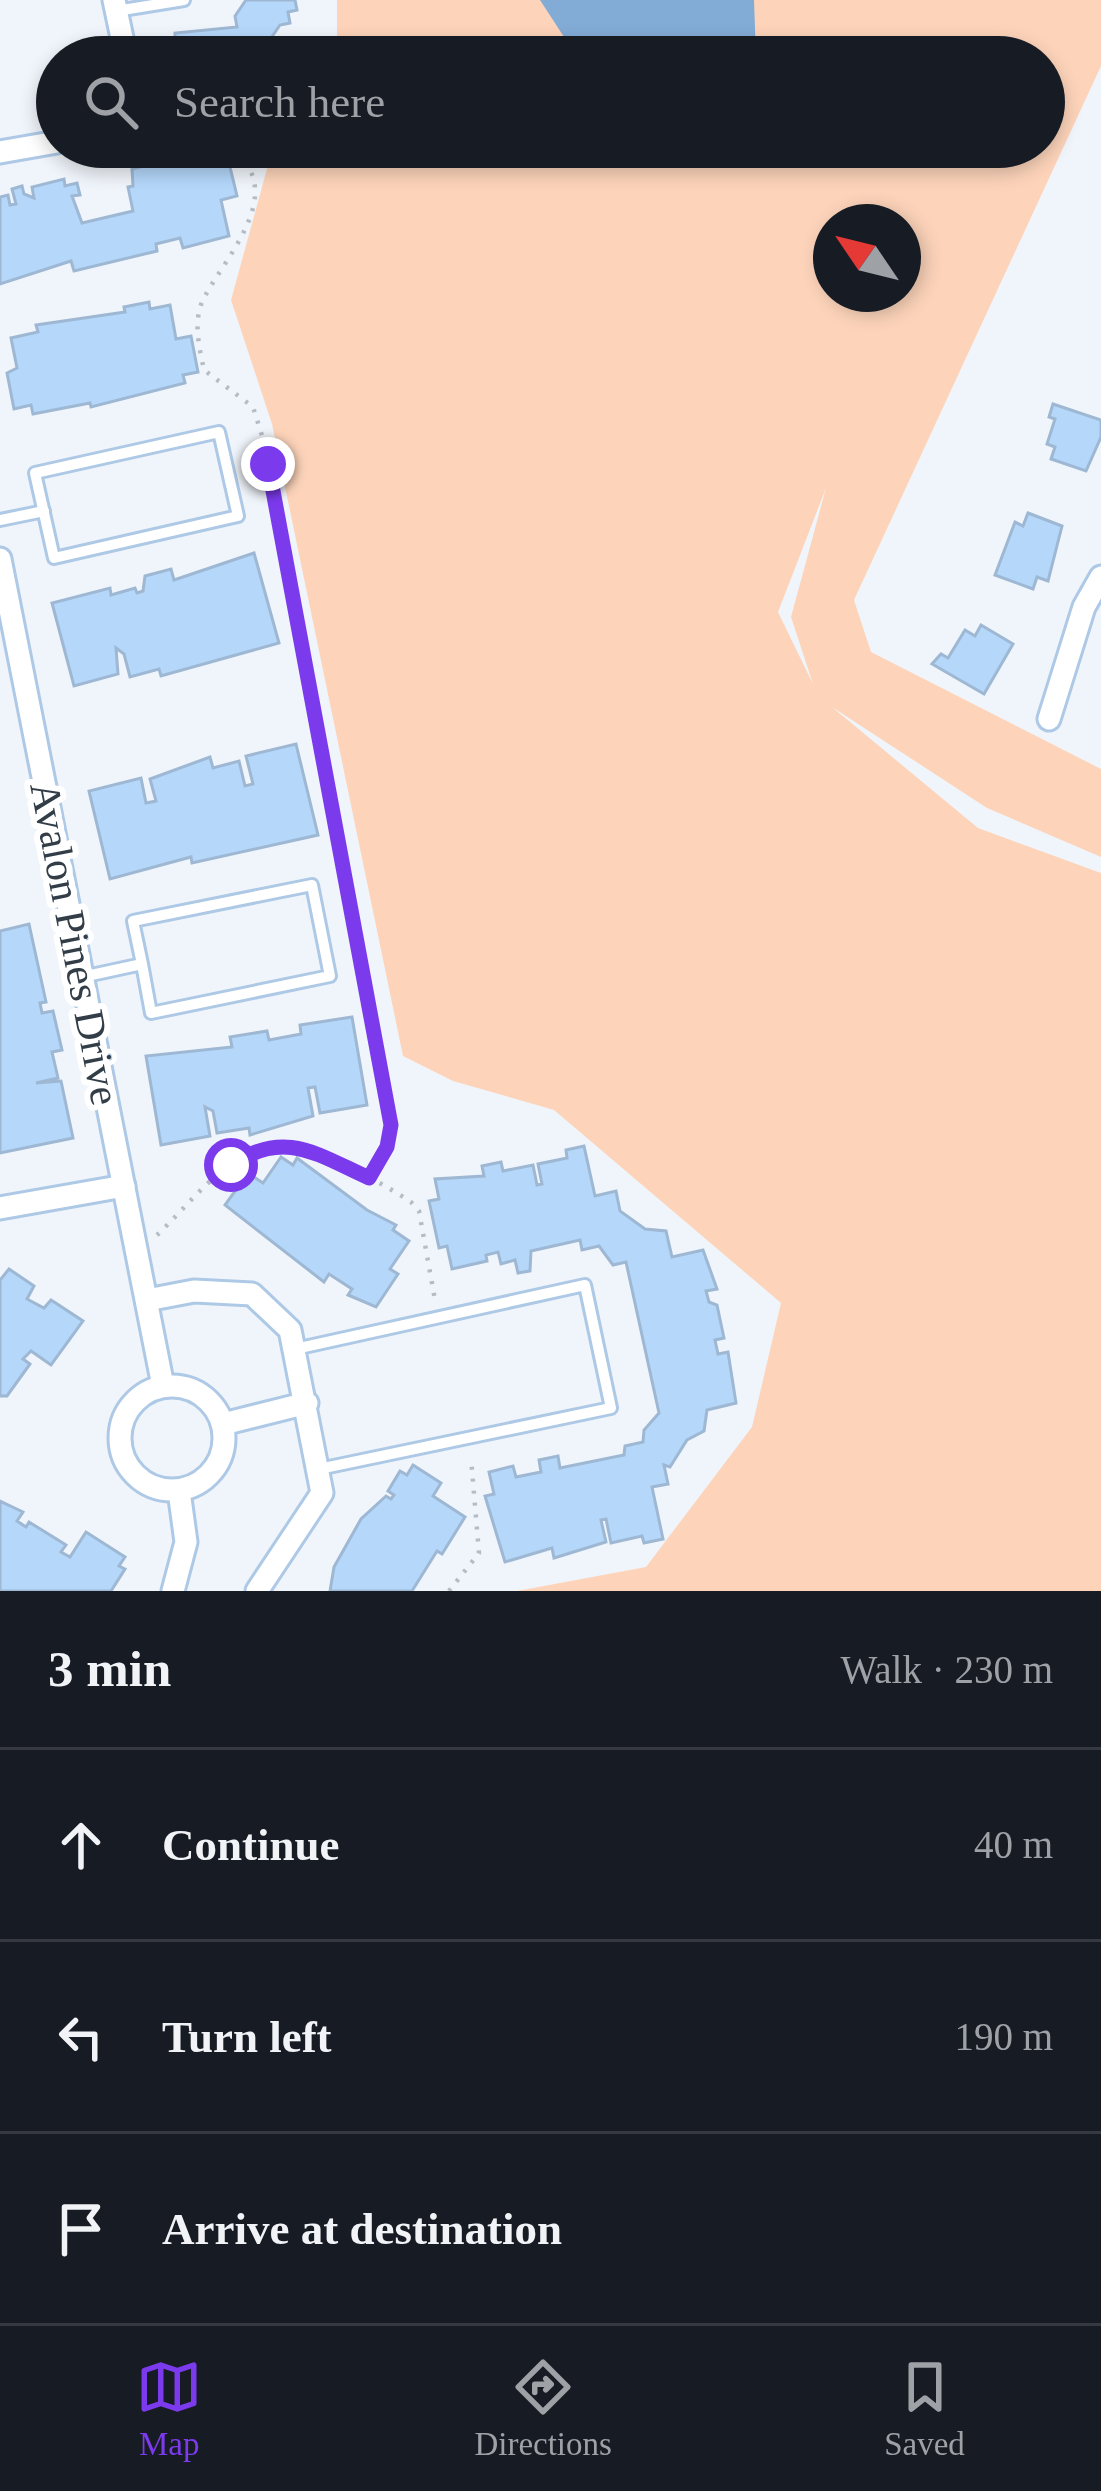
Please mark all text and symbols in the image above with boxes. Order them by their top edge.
search box [36,36,1065,168]
icon: search [78,69,144,135]
text: Search here [174,77,385,127]
north arrow [813,204,921,312]
route end [241,437,295,491]
street label: Avalon Pines Drive [21,778,129,1109]
route start [204,1138,258,1192]
text: 3 min [48,1641,171,1697]
text: Walk · 230 m [841,1648,1053,1691]
icon: ahead [48,1812,114,1878]
text: Continue [162,1820,340,1870]
text: 40 m [974,1823,1053,1866]
icon: left [48,2004,114,2070]
text: Turn left [162,2012,332,2062]
text: 190 m [954,2015,1053,2058]
icon: arrive [48,2196,114,2262]
text: Arrive at destination [162,2204,562,2254]
tab: Map [136,2354,202,2463]
tab: Directions [474,2354,612,2463]
tab: Saved [884,2354,965,2463]

